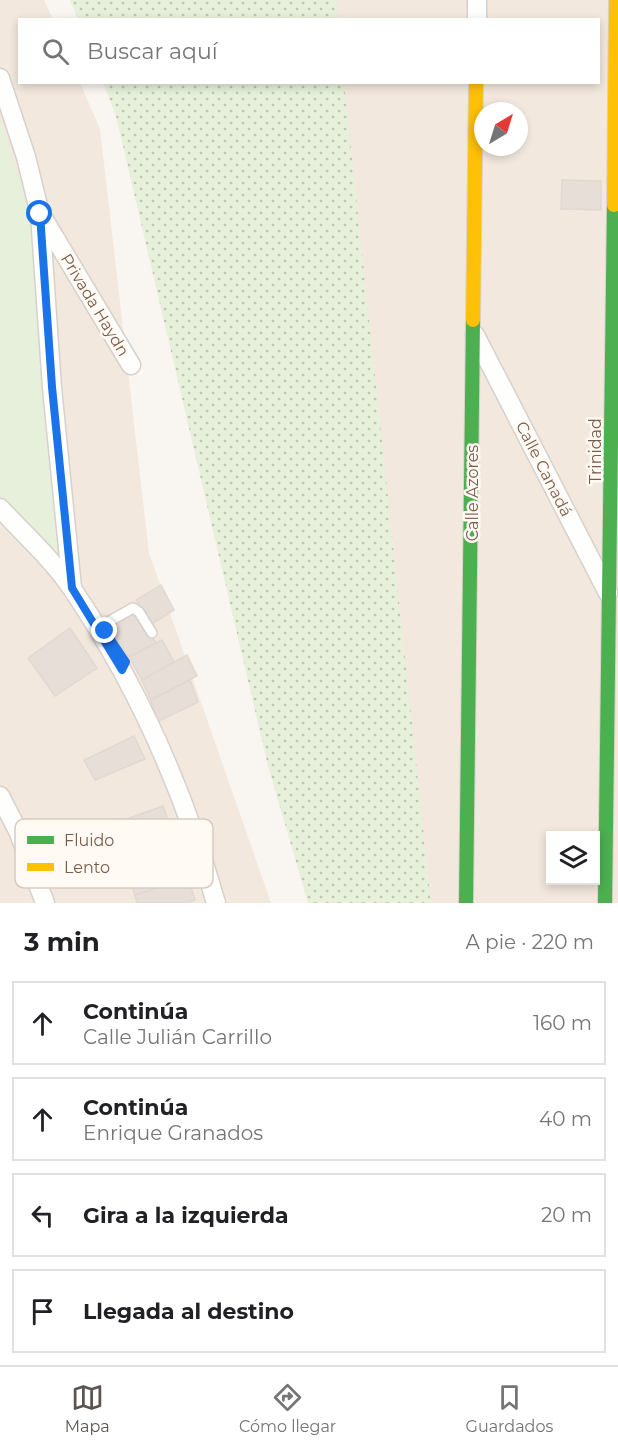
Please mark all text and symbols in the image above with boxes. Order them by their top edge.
search box [18,18,600,84]
icon: search [39,35,72,68]
text: Buscar aquí [87,38,218,65]
north arrow [474,102,528,156]
route start [26,200,52,226]
street label: Privada Haydn [57,250,133,360]
street label: Calle Canadá [512,418,576,520]
street label: Trinidad [586,418,605,484]
street label: Calle Azores [463,445,482,541]
route end [91,617,117,643]
legend [15,819,213,888]
text: Fluido [64,831,114,850]
map controls [546,831,600,885]
button: layers [546,831,600,885]
text: Lento [64,858,110,877]
text: 3 min [24,926,100,958]
text: A pie · 220 m [466,930,594,954]
text: Continúa [83,998,188,1025]
icon: ahead [26,1007,59,1040]
text: 160 m [533,1011,592,1035]
text: Calle Julián Carrillo [83,1025,272,1049]
text: Continúa [83,1094,188,1121]
icon: ahead [26,1103,59,1136]
text: 40 m [539,1107,592,1131]
text: Enrique Granados [83,1121,263,1145]
icon: left [26,1199,59,1232]
text: Gira a la izquierda [83,1202,289,1229]
text: 20 m [541,1203,592,1227]
icon: arrive [26,1295,59,1328]
text: Llegada al destino [83,1298,294,1325]
tab: Mapa [65,1381,110,1436]
tab: Cómo llegar [239,1381,336,1436]
tab: Guardados [466,1381,553,1436]

